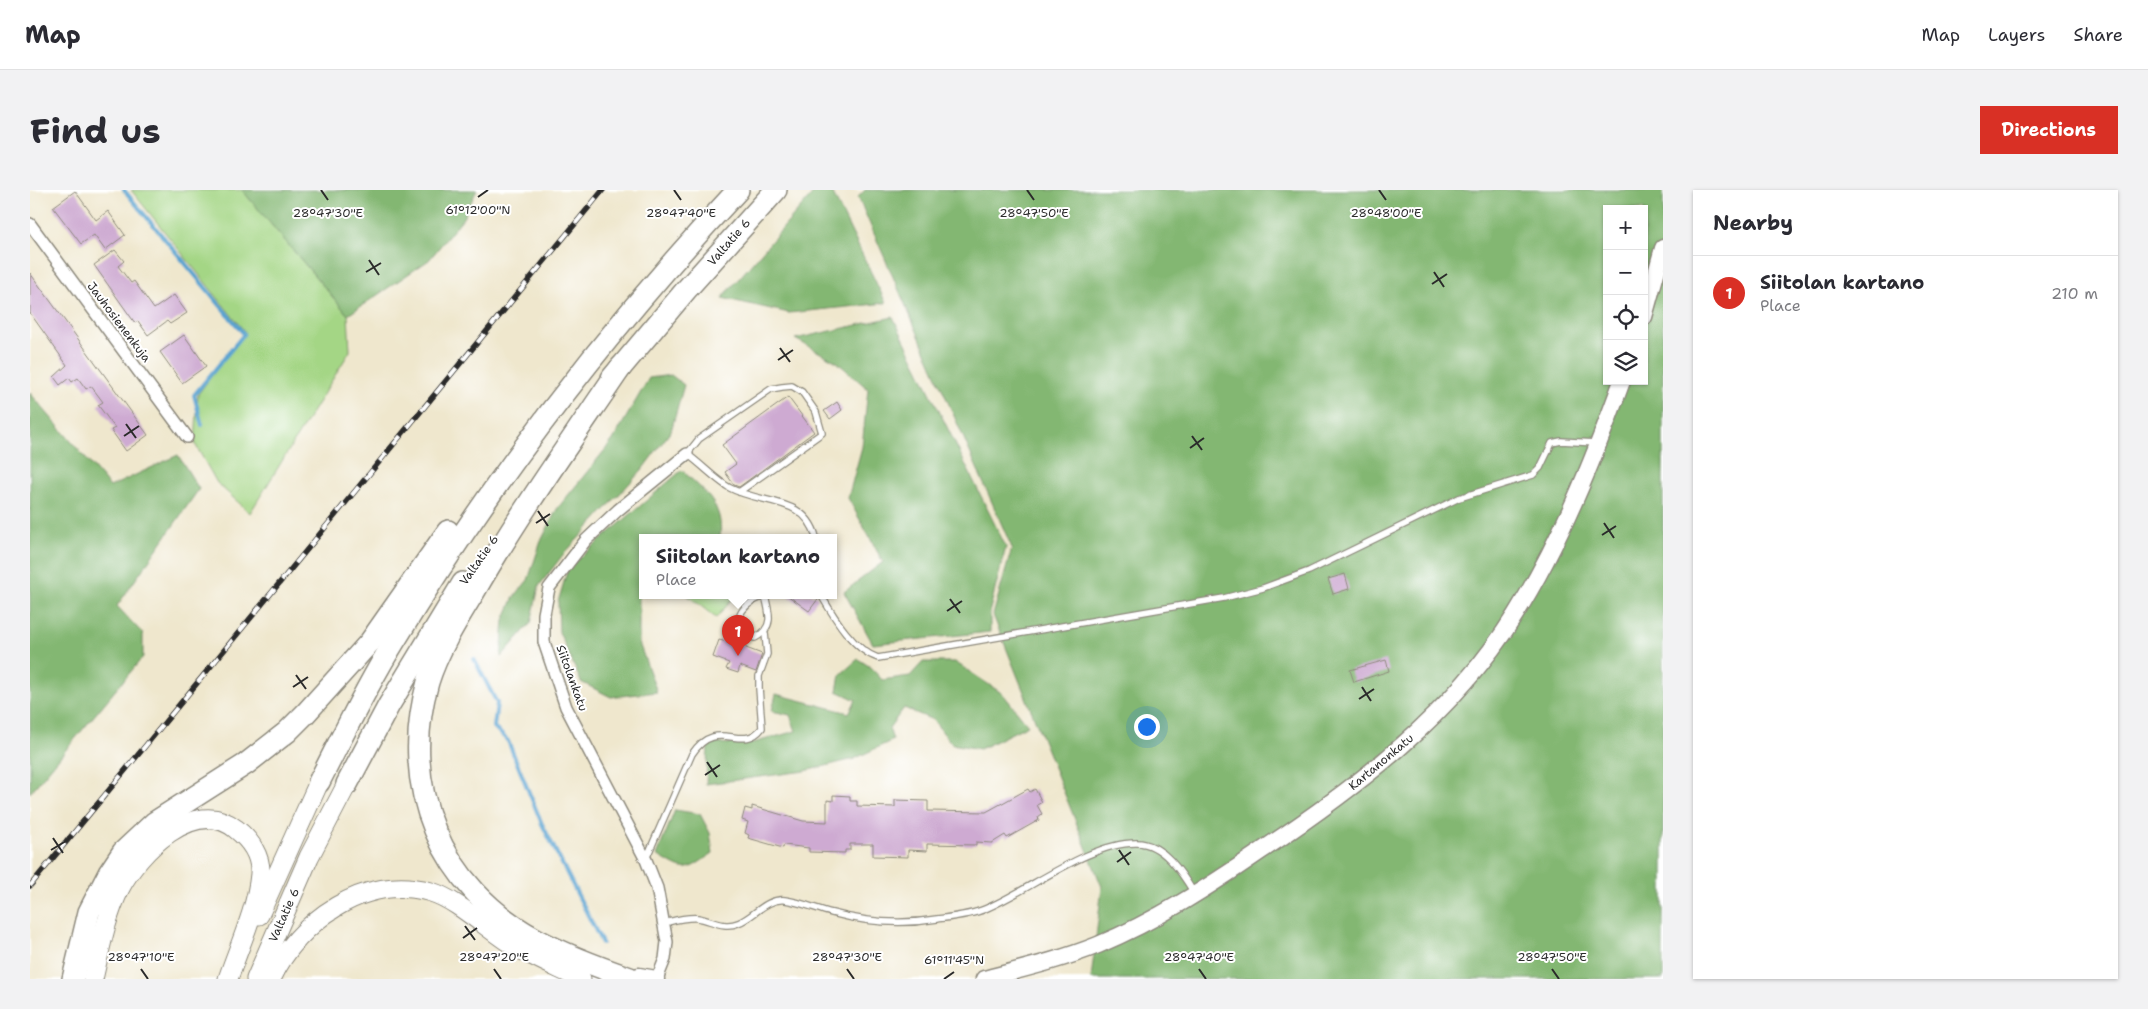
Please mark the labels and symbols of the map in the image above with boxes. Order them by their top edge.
text: 61°12'00"N [446,202,510,218]
text: 28°47'30"E [293,205,363,221]
text: 28°47'40"E [646,205,716,221]
text: 28°47'50"E [999,205,1069,221]
text: 28°48'00"E [1351,205,1421,221]
street label: Valtatie 6 [704,215,754,269]
street label: Jauhosienenkuja [84,279,155,366]
street label: Valtatie 6 [456,532,502,588]
pin: 1 [722,615,754,656]
street label: Siitolankatu [553,643,591,713]
your location [1134,714,1160,740]
street label: Kartanonkatu [1345,730,1417,794]
street label: Valtatie 6 [265,885,303,945]
text: 28°47'10"E [107,949,175,965]
text: 28°47'20"E [459,949,529,965]
text: 28°47'30"E [812,949,882,965]
text: 28°47'40"E [1164,949,1234,965]
text: 28°47'50"E [1517,949,1587,965]
text: 61°11'45"N [924,952,984,968]

